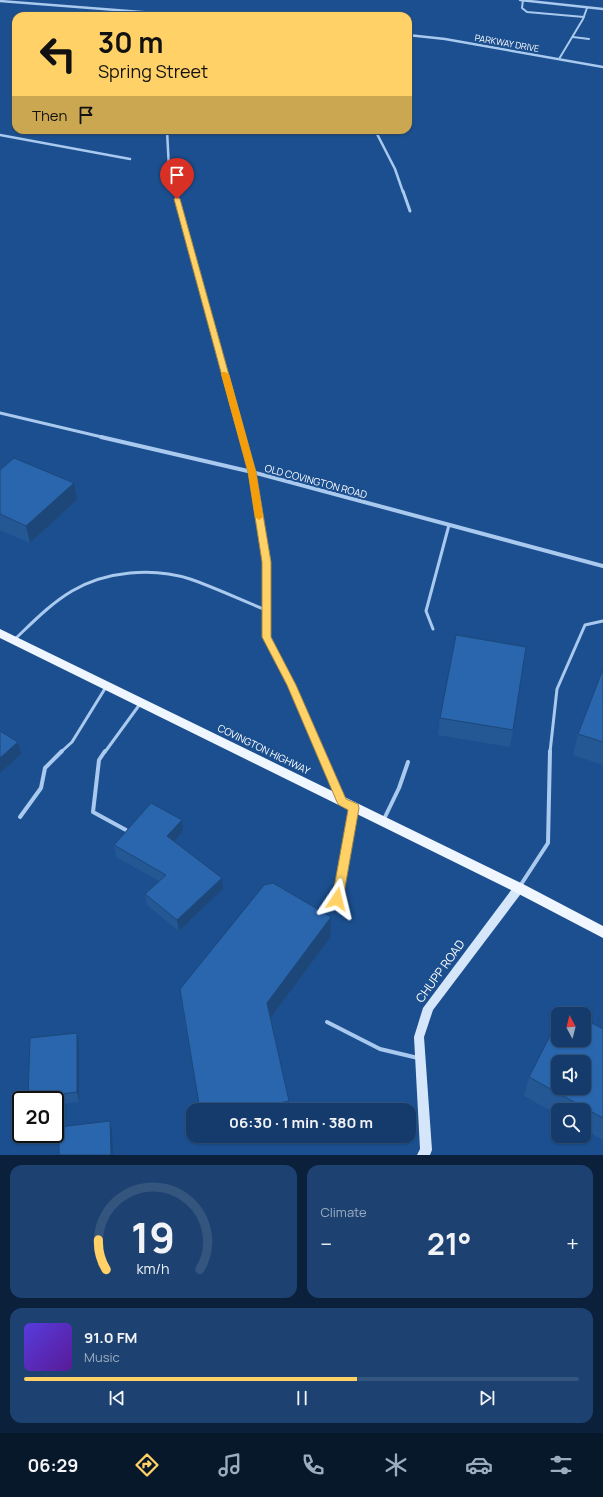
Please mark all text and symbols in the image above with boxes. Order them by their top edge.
text: 30 m [98,23,163,61]
icon: left [32,28,84,80]
street label: PARKWAY DRIVE [474,31,540,55]
text: Spring Street [98,59,208,83]
icon: arrive [75,104,97,126]
text: Then [32,105,67,126]
pin [160,158,194,199]
icon: arrive [166,164,188,186]
street label: OLD COVINGTON ROAD [263,461,369,502]
street label: COVINGTON HIGHWAY [215,721,313,778]
position arrow [316,878,358,920]
street label: CHUPP ROAD [411,936,469,1006]
north arrow [551,1007,591,1047]
map controls [551,1007,591,1143]
button: sound [551,1055,591,1095]
speed limit sign: 20 [12,1091,64,1143]
button: search [551,1103,591,1143]
text: 06:30 · 1 min · 380 m [229,1112,373,1133]
text: Climate [321,1203,367,1221]
text: 19 [131,1208,175,1264]
text: 21° [427,1223,472,1264]
text: − [321,1229,332,1259]
text: + [566,1229,579,1259]
text: km/h [137,1258,170,1277]
text: 91.0 FM [84,1327,137,1348]
text: Music [84,1348,120,1366]
icon: previous [106,1387,128,1409]
icon: pause [291,1387,313,1409]
icon: next [476,1387,498,1409]
icon: directions [133,1451,161,1479]
icon: music [216,1451,244,1479]
icon: phone [299,1451,327,1479]
icon: climate [382,1451,410,1479]
icon: car [465,1451,493,1479]
icon: filters [547,1451,575,1479]
text: 06:29 [27,1453,79,1477]

